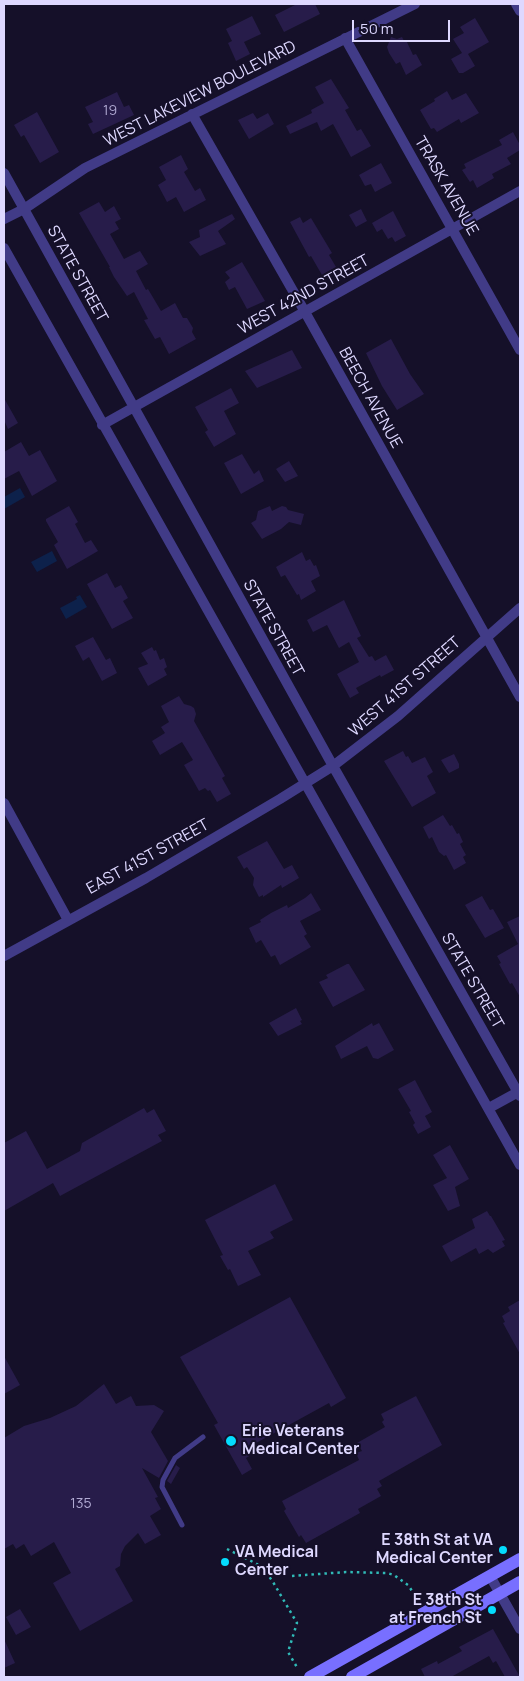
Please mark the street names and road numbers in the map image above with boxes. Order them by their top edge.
street label: WEST LAKEVIEW BOULEVARD [101,37,299,151]
street label: TRASK AVENUE [410,133,482,239]
street label: STATE STREET [43,222,111,326]
street label: WEST 42ND STREET [235,251,373,339]
street label: BEECH AVENUE [334,344,406,452]
street label: STATE STREET [239,576,307,680]
street label: WEST 41ST STREET [345,633,465,741]
street label: EAST 41ST STREET [83,815,213,899]
street label: STATE STREET [437,930,507,1032]

